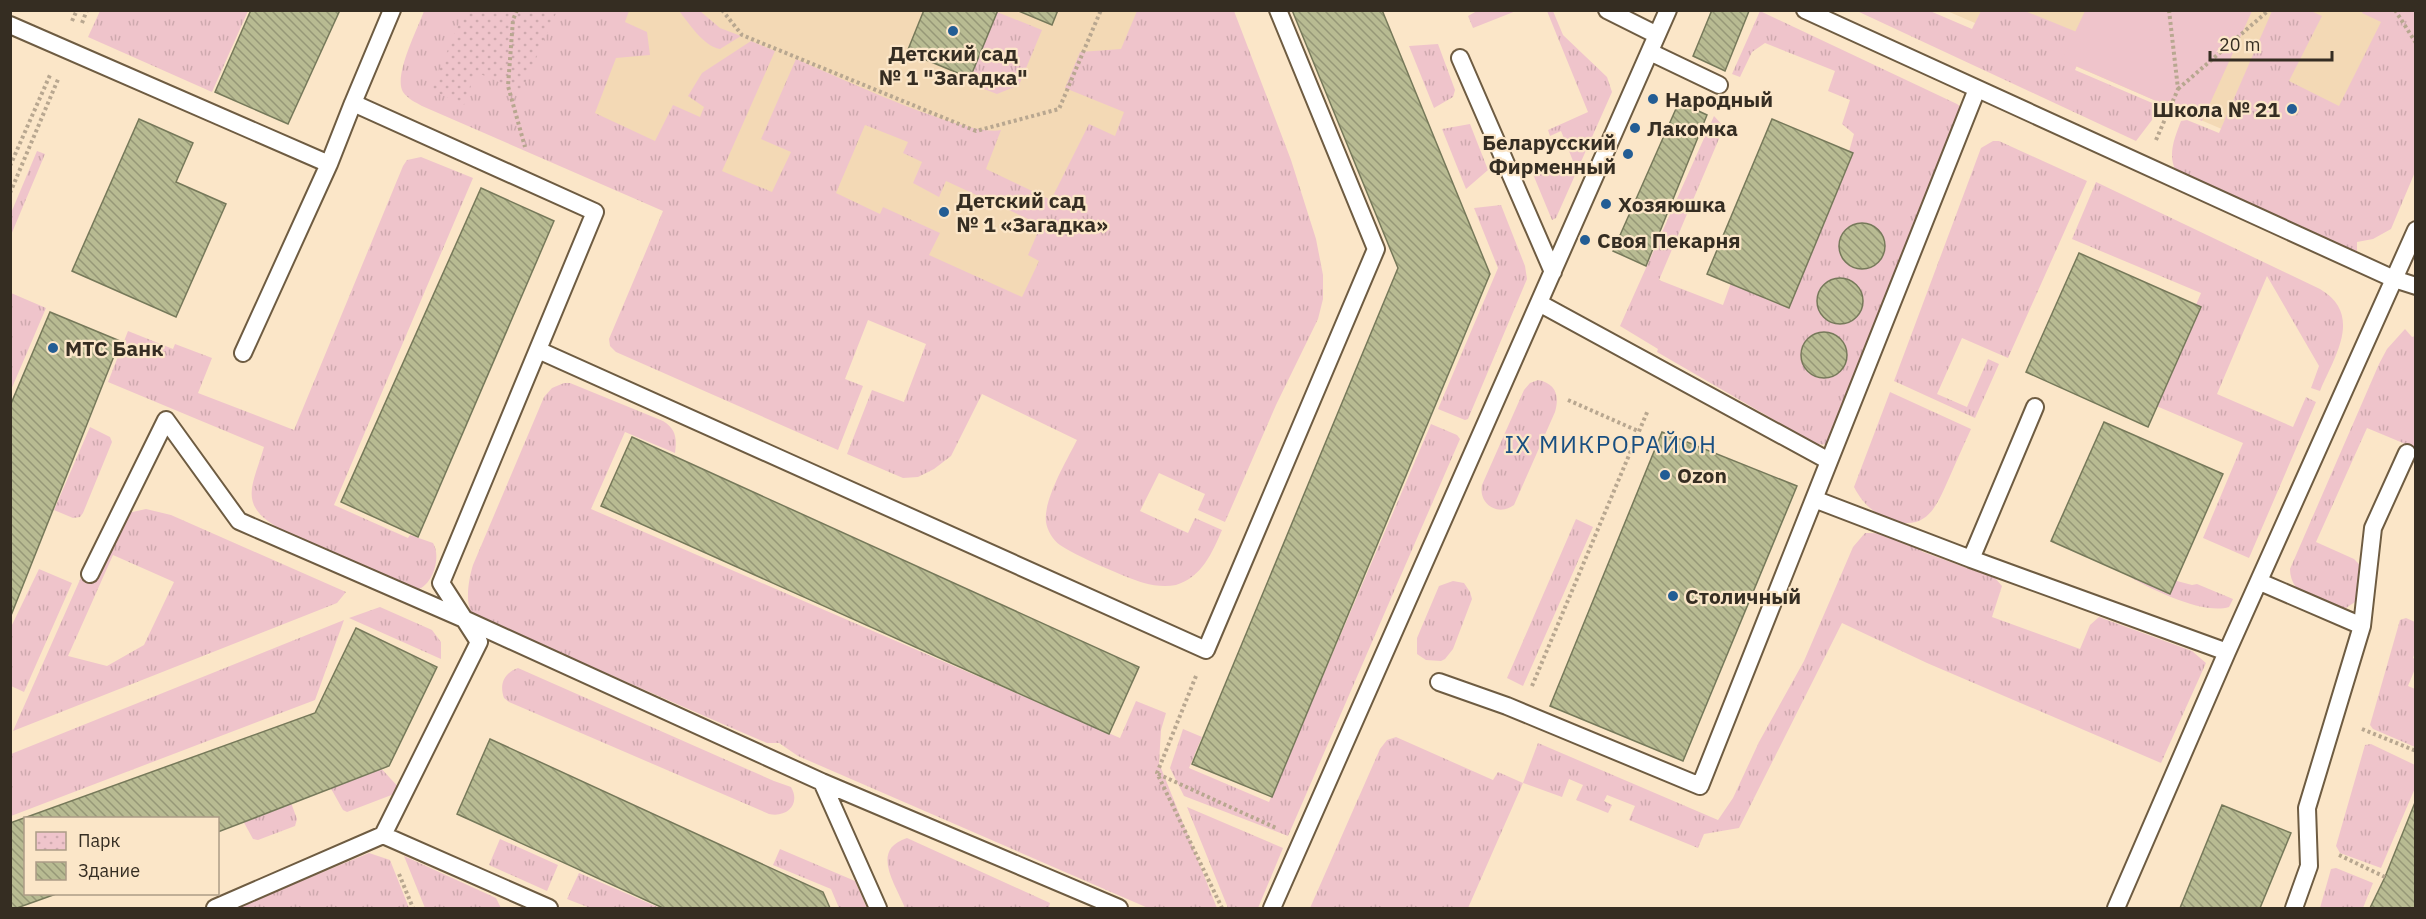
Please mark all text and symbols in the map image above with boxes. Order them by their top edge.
marker: Детский сад № 1 "Загадка" [946,24,960,38]
scale bar [2210,24,2332,62]
text: 20 m [2219,33,2261,56]
place label: Детский сад № 1 "Загадка" [878,39,1028,91]
place label: Народный [1665,85,1773,113]
marker: Народный [1646,92,1660,106]
place label: Школа № 21 [2152,95,2280,123]
marker: Школа № 21 [2285,102,2299,116]
place label: Лакомка [1647,114,1738,142]
marker: Лакомка [1628,121,1642,135]
place label: Беларусский Фирменный [1482,128,1616,180]
marker: Беларусский Фирменный [1621,147,1635,161]
place label: Детский сад № 1 «Загадка» [956,186,1108,238]
place label: Хозяюшка [1618,190,1726,218]
marker: Хозяюшка [1599,197,1613,211]
marker: Детский сад № 1 «Загадка» [937,205,951,219]
place label: Своя Пекарня [1597,226,1741,254]
marker: Своя Пекарня [1578,233,1592,247]
place label: МТС Банк [65,334,164,362]
marker: МТС Банк [46,341,60,355]
district label: IX МИКРОРАЙОН [1504,428,1718,460]
place label: Ozon [1677,461,1727,489]
marker: Ozon [1658,468,1672,482]
place label: Столичный [1685,582,1801,610]
marker: Столичный [1666,589,1680,603]
legend [24,817,219,895]
text: Парк [78,829,121,852]
text: Здание [78,859,140,882]

